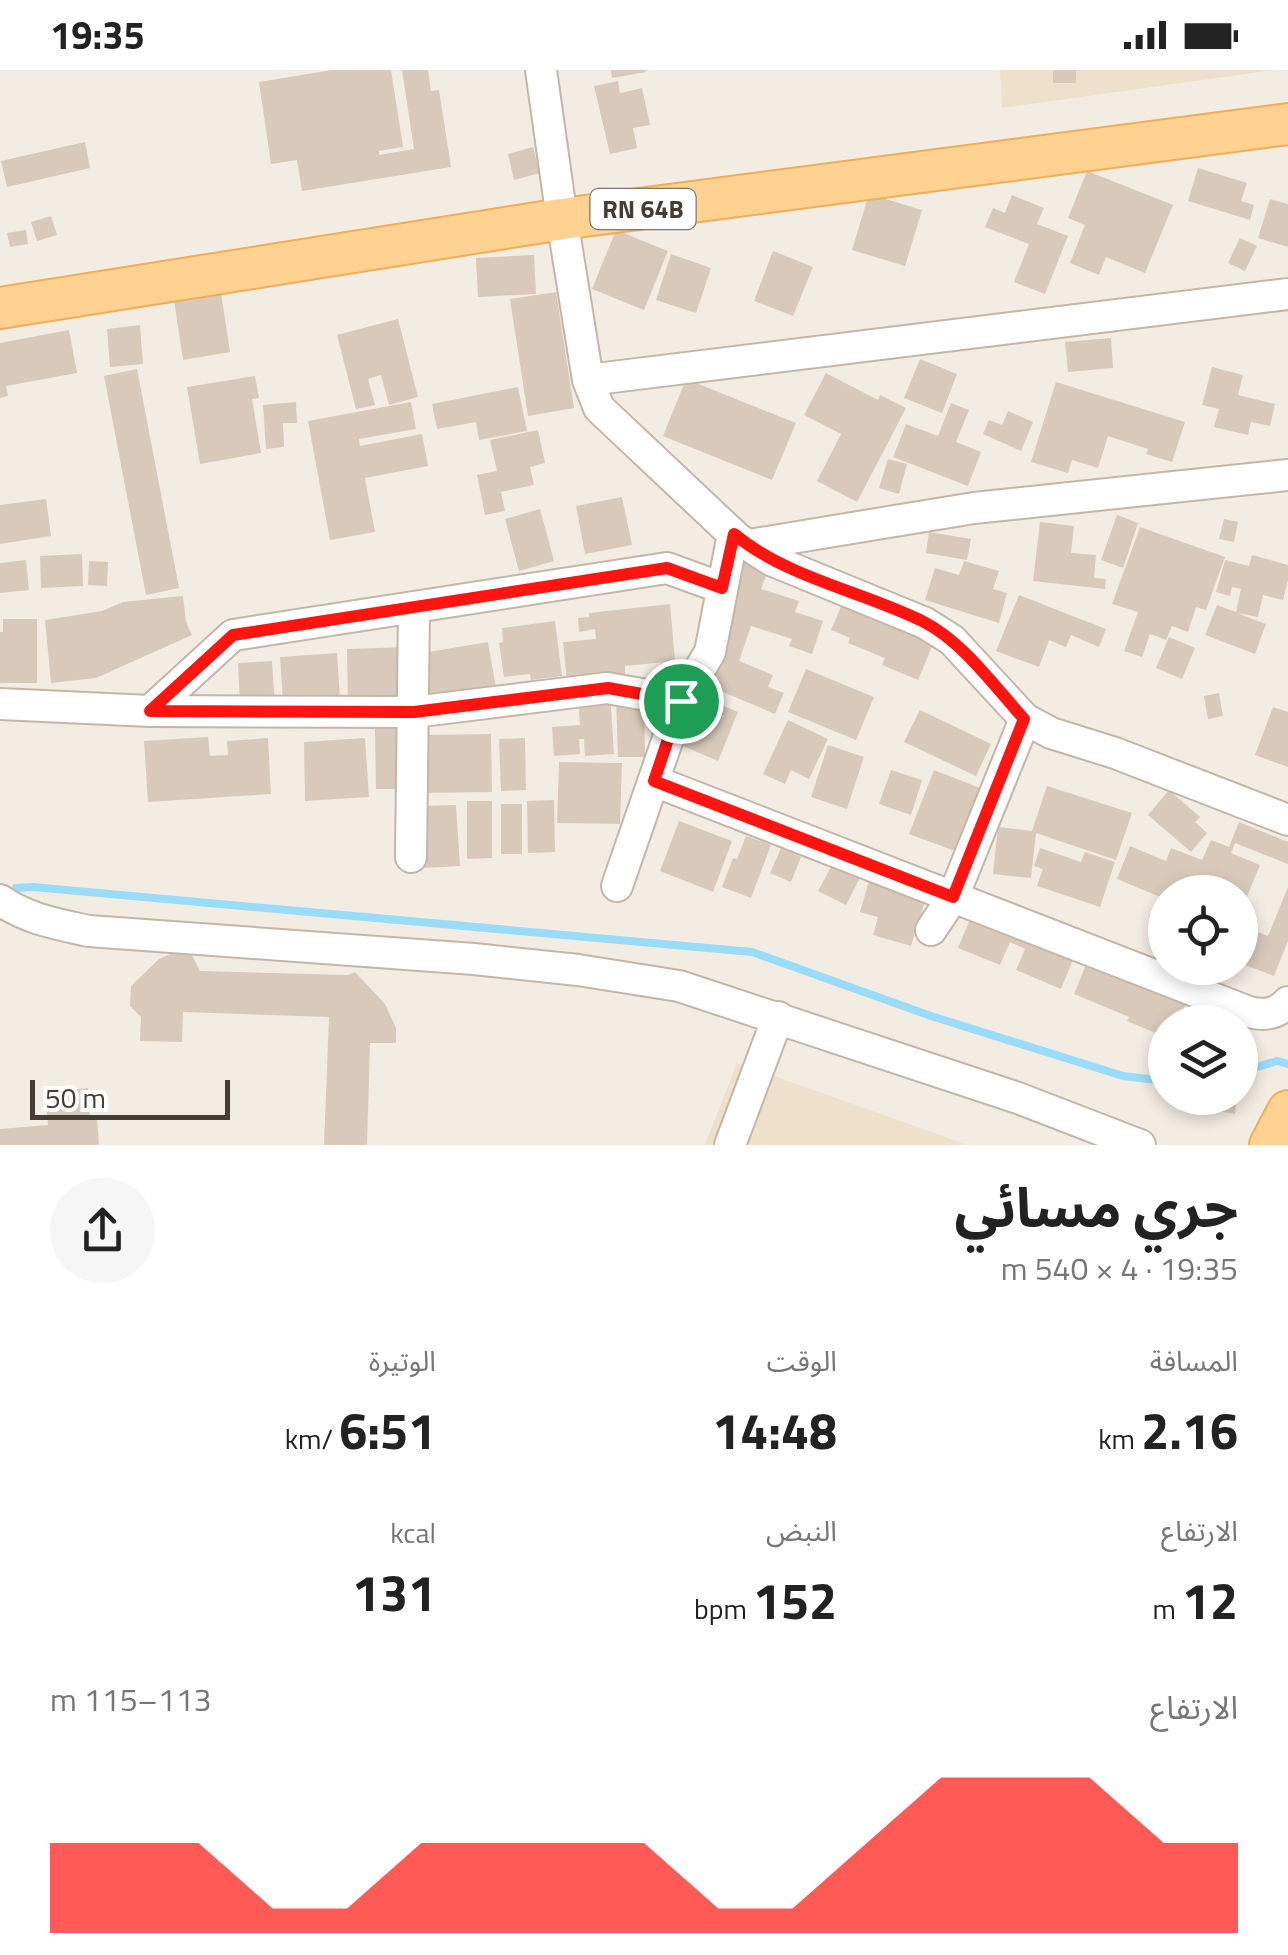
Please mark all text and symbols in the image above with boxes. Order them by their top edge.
text: 19:35 [50,6,145,64]
road number: RN 64B [590,189,696,229]
pin [639,659,724,744]
icon: arrive [654,674,709,729]
map controls [1148,875,1258,1115]
button: locate [1148,875,1258,985]
button: layers [1148,1005,1258,1115]
scale bar [30,1075,230,1120]
text: 50 m [45,1076,106,1119]
text: جري مسائي [954,1165,1238,1248]
button: share [50,1178,155,1283]
text: 19:35 · 4 × 540 m [1001,1244,1238,1292]
text: الوتيرة [369,1339,436,1382]
text: الوقت [767,1339,837,1382]
text: المسافة [1150,1339,1238,1382]
text: 6:51 [339,1392,436,1468]
text: 14:48 [712,1392,837,1468]
text: 2.16 [1141,1392,1238,1468]
text: /km [285,1417,339,1460]
text: km [1098,1417,1141,1460]
text: النبض [766,1509,837,1552]
text: الارتفاع [1161,1509,1238,1552]
text: kcal [390,1511,436,1554]
text: 131 [352,1554,436,1630]
text: 152 [753,1562,837,1638]
text: 12 [1182,1562,1238,1638]
text: bpm [694,1587,753,1630]
text: m [1152,1587,1182,1630]
text: 113–115 m [50,1675,212,1723]
text: الارتفاع [1150,1683,1238,1731]

